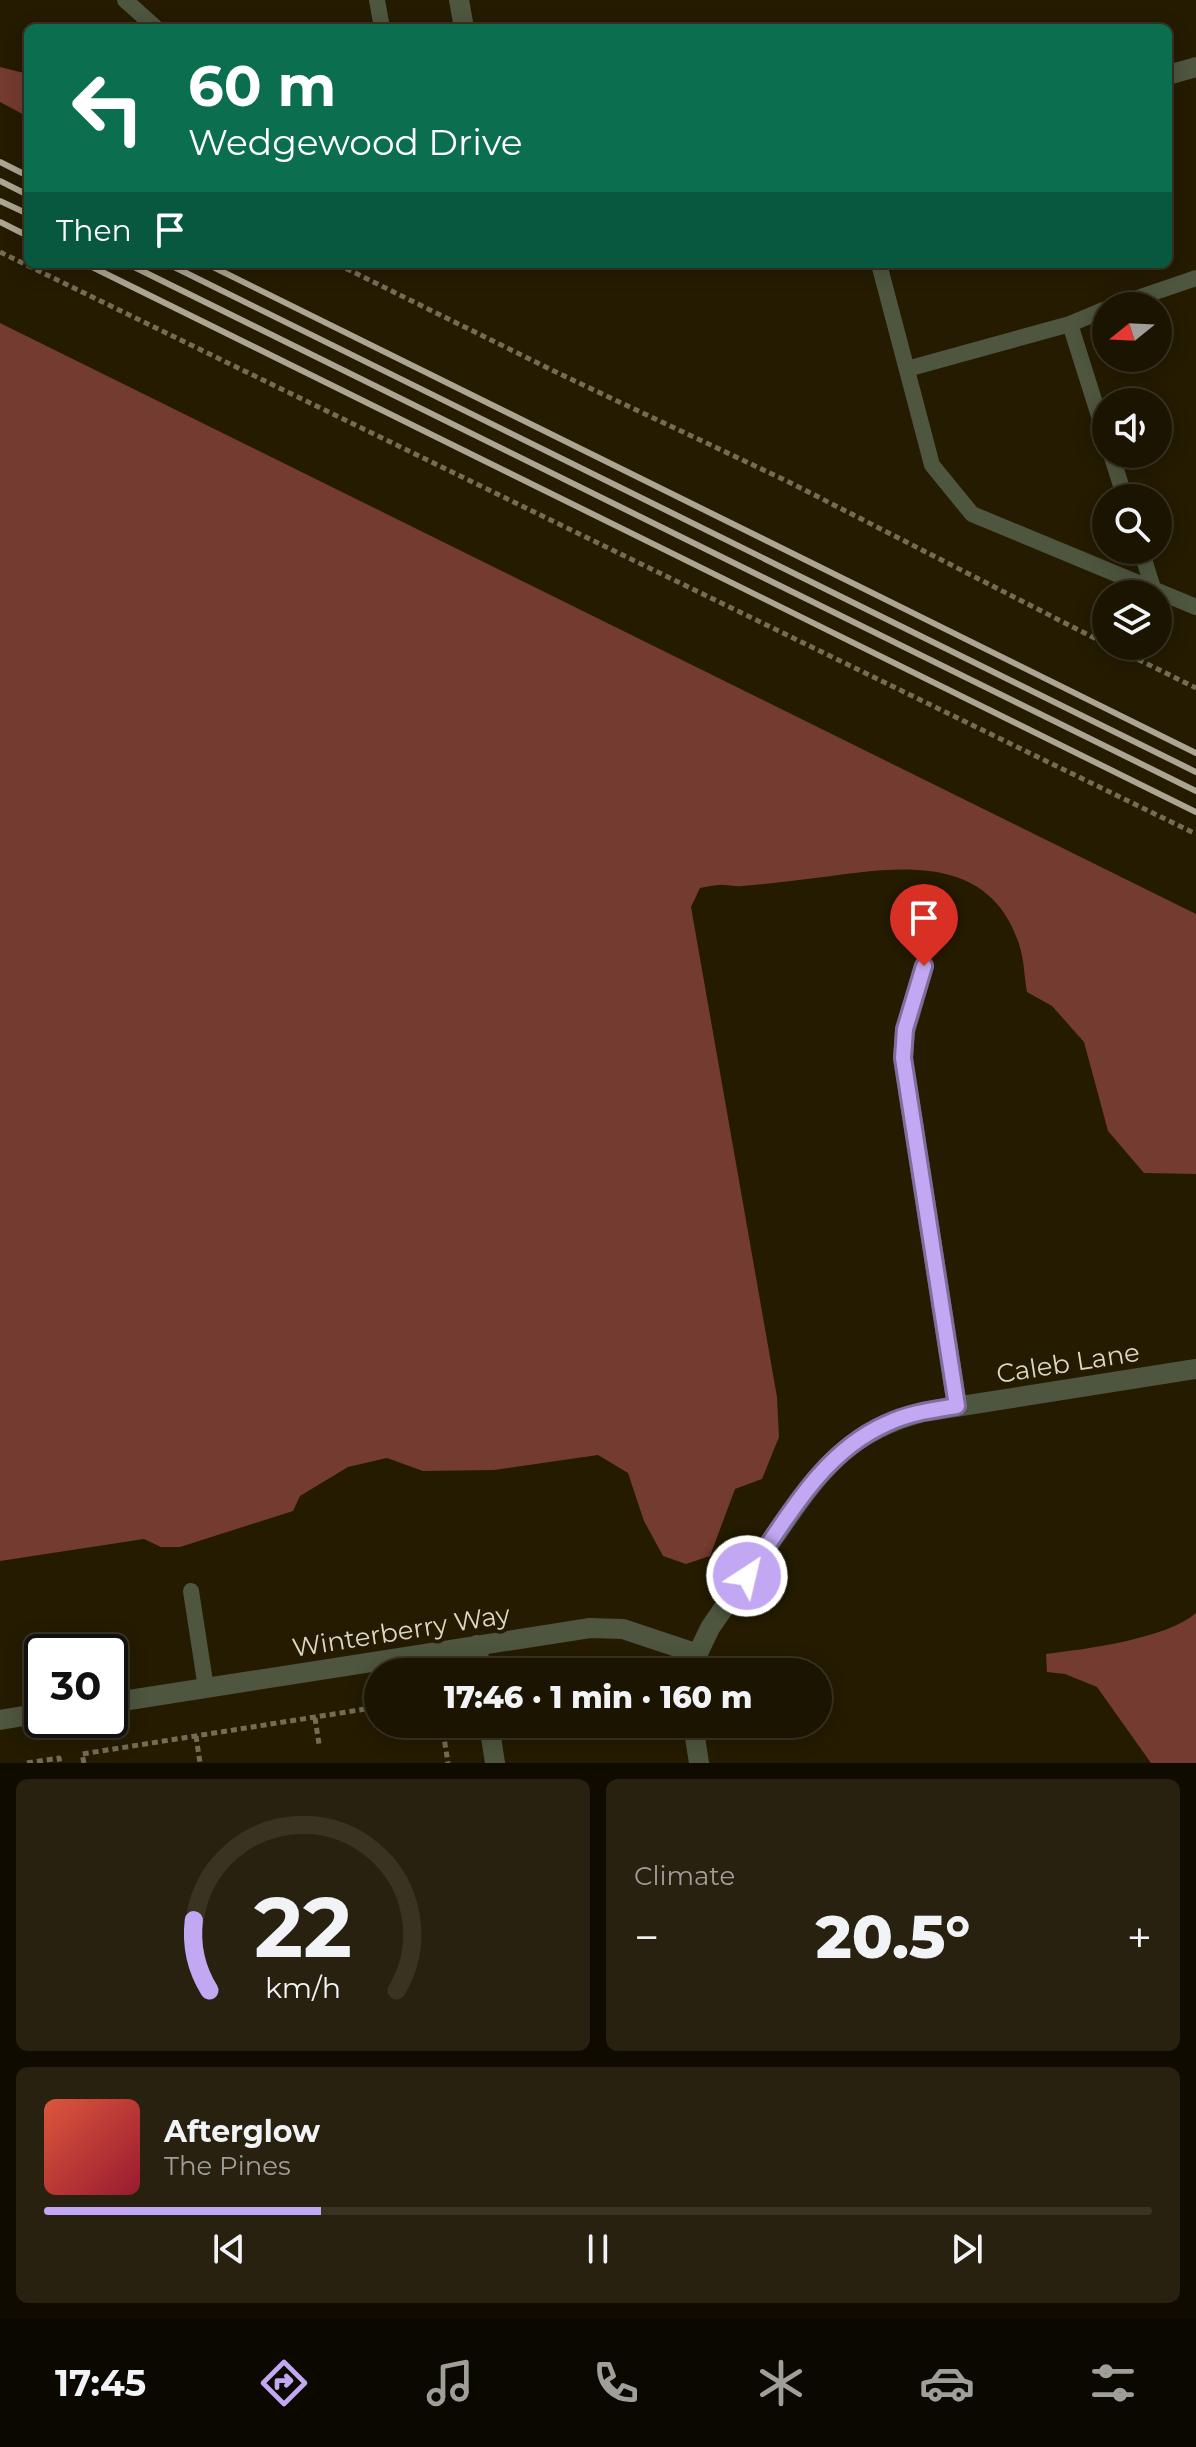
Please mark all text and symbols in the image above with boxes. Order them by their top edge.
text: 60 m [188,52,336,120]
icon: left [56,56,160,160]
text: Wedgewood Drive [188,120,523,164]
icon: arrive [148,208,192,252]
text: Then [56,212,132,249]
north arrow [1092,292,1172,372]
map controls [1092,292,1172,660]
button: sound [1092,388,1172,468]
button: search [1092,484,1172,564]
button: layers [1092,580,1172,660]
pin [890,884,958,966]
icon: arrive [902,896,946,940]
street label: Caleb Lane [994,1336,1142,1390]
position arrow [705,1534,789,1618]
street label: Winterberry Way [290,1598,513,1664]
speed limit sign: 30 [24,1634,128,1738]
text: 17:46 · 1 min · 160 m [444,1679,752,1716]
text: Climate [634,1860,735,1892]
text: 22 [254,1876,352,1978]
text: 20.5° [816,1900,970,1973]
text: − [634,1910,659,1964]
text: + [1127,1910,1152,1964]
text: km/h [265,1970,341,2005]
text: Afterglow [164,2113,320,2150]
text: The Pines [164,2150,291,2182]
icon: previous [207,2227,251,2271]
icon: pause [576,2227,620,2271]
icon: next [945,2227,989,2271]
icon: directions [256,2355,312,2411]
icon: music [422,2355,478,2411]
icon: phone [588,2355,644,2411]
icon: climate [753,2355,809,2411]
icon: car [919,2355,975,2411]
icon: filters [1085,2355,1141,2411]
text: 17:45 [55,2361,146,2405]

